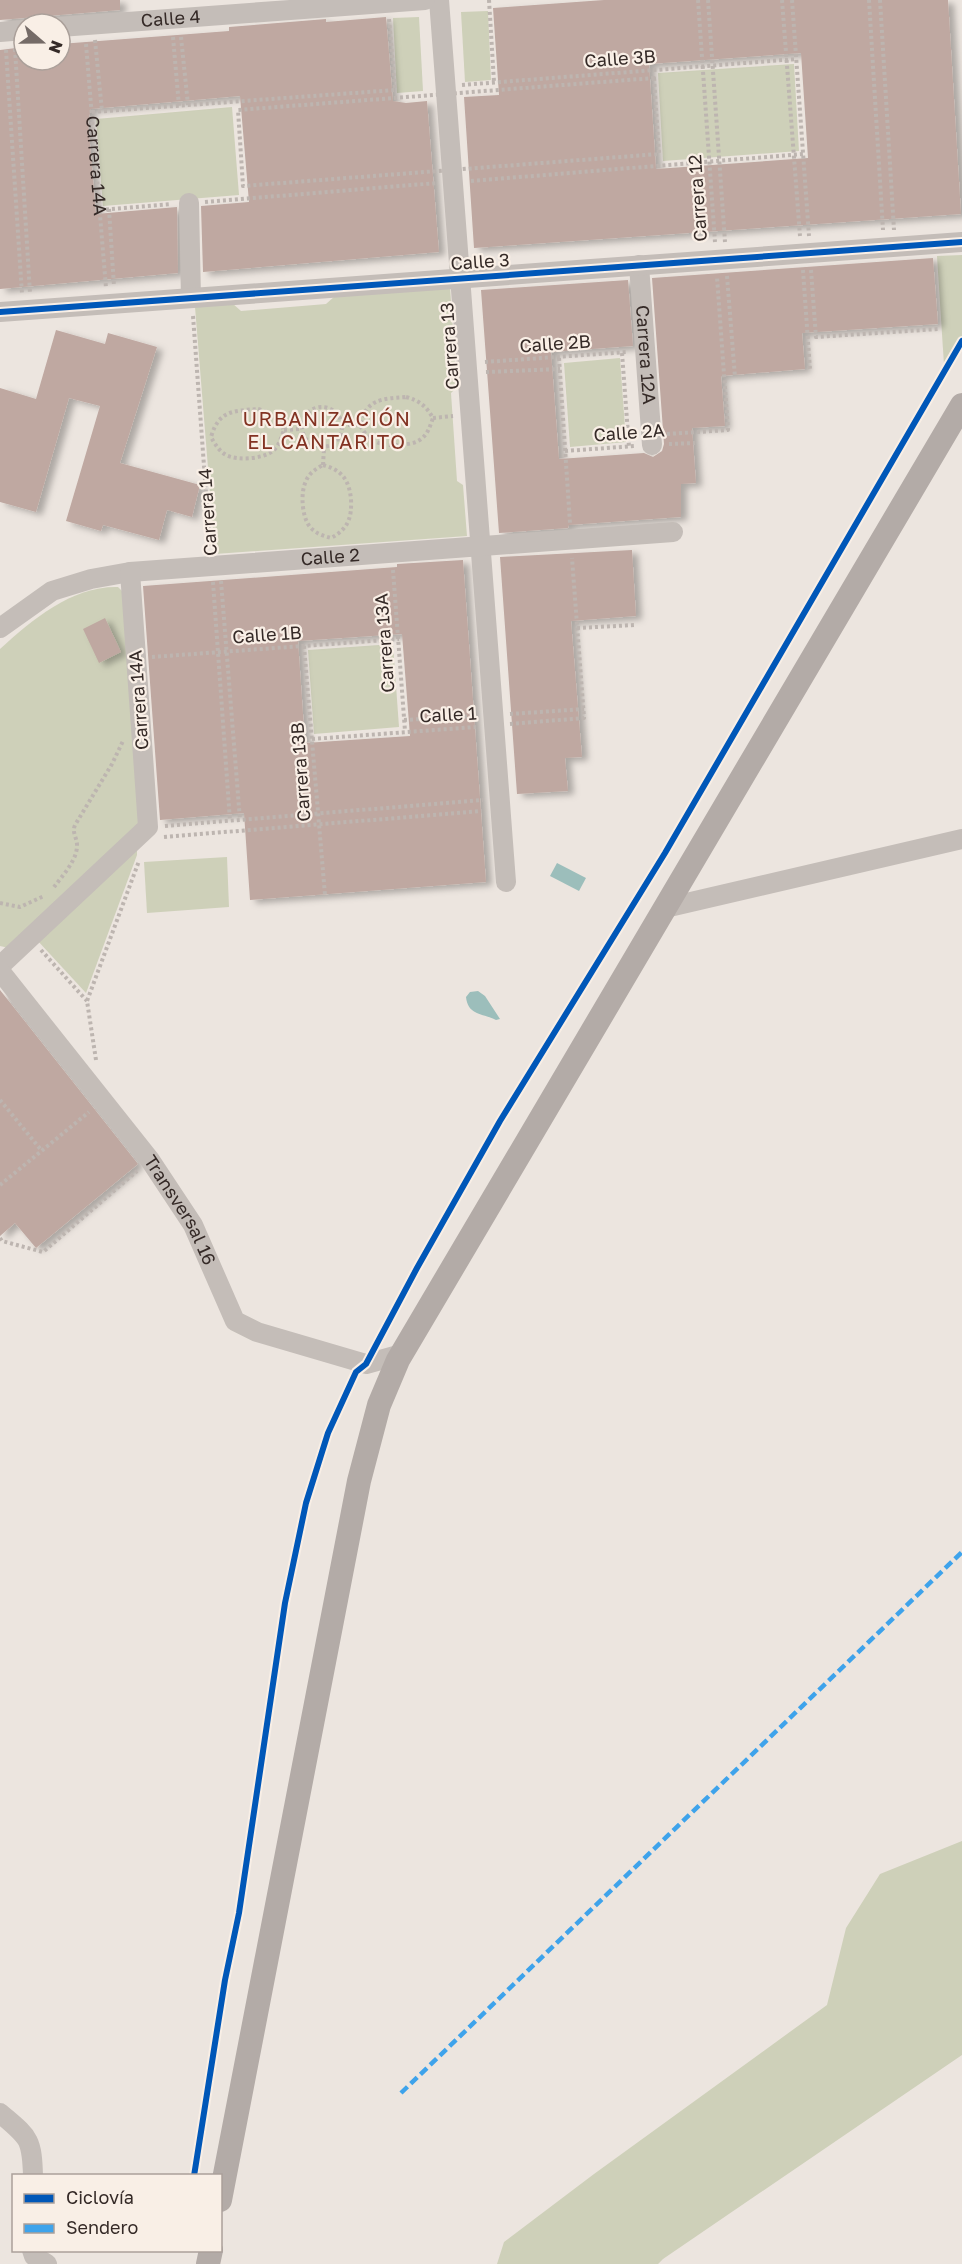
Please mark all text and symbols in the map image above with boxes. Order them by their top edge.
street label: Calle 4 [140,5,201,31]
north arrow [12,12,72,72]
text: N [45,38,68,56]
street label: Calle 3B [584,45,656,71]
street label: Carrera 14A [82,115,112,216]
street label: Carrera 12 [683,154,711,242]
street label: Calle 3 [450,248,510,274]
street label: Carrera 13 [435,302,463,390]
street label: Carrera 12A [632,304,661,405]
street label: Calle 2B [519,330,591,356]
district label: URBANIZACIÓN EL CANTARITO [243,406,411,453]
street label: Calle 2A [593,419,665,445]
street label: Carrera 14 [193,467,221,557]
street label: Calle 2 [300,543,360,569]
street label: Carrera 13A [370,593,398,693]
street label: Calle 1B [232,621,302,647]
street label: Carrera 14A [124,649,152,751]
street label: Calle 1 [419,701,477,726]
street label: Carrera 13B [286,722,314,822]
street label: Transversal 16 [140,1151,221,1268]
legend [12,2174,222,2252]
text: Ciclovía [66,2186,134,2208]
text: Sendero [66,2216,138,2238]

